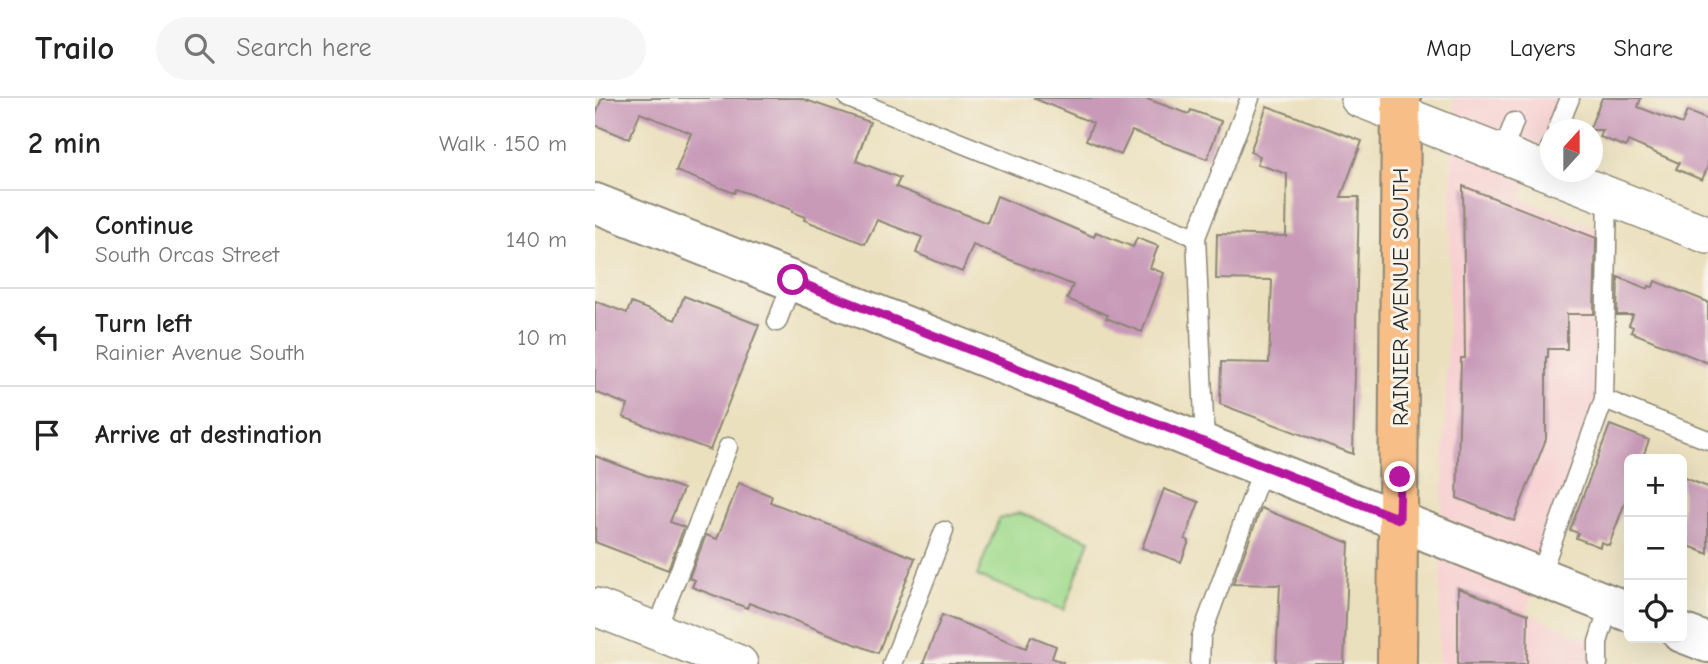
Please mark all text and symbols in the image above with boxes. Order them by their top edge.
search box [156,17,646,80]
text: Trailo [35,29,114,67]
icon: search [180,29,218,67]
text: Search here [236,33,372,63]
text: Map [1426,34,1472,62]
text: Layers [1510,34,1575,62]
text: Share [1613,34,1673,62]
north arrow [1540,119,1603,182]
text: 2 min [28,126,101,161]
text: Walk · 150 m [439,130,567,157]
street label: RAINIER AVENUE SOUTH [1387,168,1414,426]
text: Continue [95,211,193,241]
icon: ahead [28,220,66,258]
text: 140 m [506,226,567,253]
text: South Orcas Street [95,241,279,268]
route start [777,264,808,295]
text: Turn left [95,309,192,339]
icon: left [28,318,66,356]
text: 10 m [517,324,567,351]
text: Rainier Avenue South [95,339,305,366]
icon: arrive [28,416,66,454]
text: Arrive at destination [95,420,322,450]
map controls [1624,454,1687,643]
button: + [1624,454,1687,517]
route end [1384,461,1415,492]
button: − [1624,517,1687,580]
button: locate [1624,580,1687,643]

